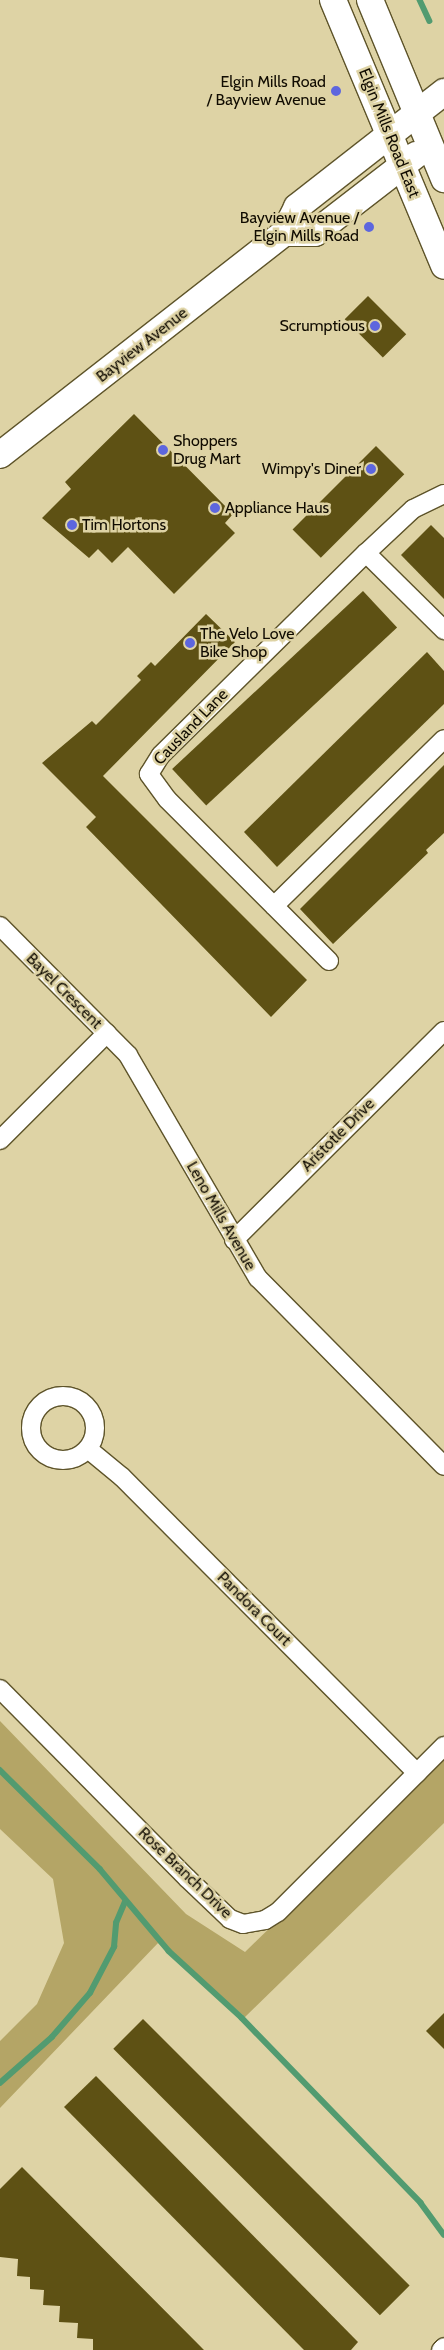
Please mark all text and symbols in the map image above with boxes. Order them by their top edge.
street label: Elgin Mills Road East [354,66,424,200]
place label: Elgin Mills Road / Bayview Avenue [207,72,326,110]
marker: Elgin Mills Road / Bayview Avenue [330,85,342,97]
place label: Bayview Avenue / Elgin Mills Road [240,208,359,246]
marker: Bayview Avenue / Elgin Mills Road [363,221,375,233]
street label: Bayview Avenue [93,303,191,387]
place label: Scrumptious [280,316,365,336]
marker: Scrumptious [369,320,381,332]
place label: Shoppers Drug Mart [173,431,241,469]
marker: Shoppers Drug Mart [157,444,169,456]
place label: Wimpy's Diner [262,459,361,479]
marker: Wimpy's Diner [365,463,377,475]
place label: Appliance Haus [225,498,329,518]
marker: Appliance Haus [209,502,221,514]
place label: Tim Hortons [82,515,166,535]
marker: Tim Hortons [66,519,78,531]
place label: The Velo Love Bike Shop [200,624,294,662]
marker: The Velo Love Bike Shop [184,637,196,649]
street label: Causland Lane [150,685,232,769]
street label: Bayel Crescent [22,949,106,1033]
street label: Aristotle Drive [297,1094,379,1176]
street label: Leno Mills Avenue [182,1158,260,1274]
street label: Pandora Court [213,1568,295,1650]
street label: Rose Branch Drive [134,1823,236,1923]

